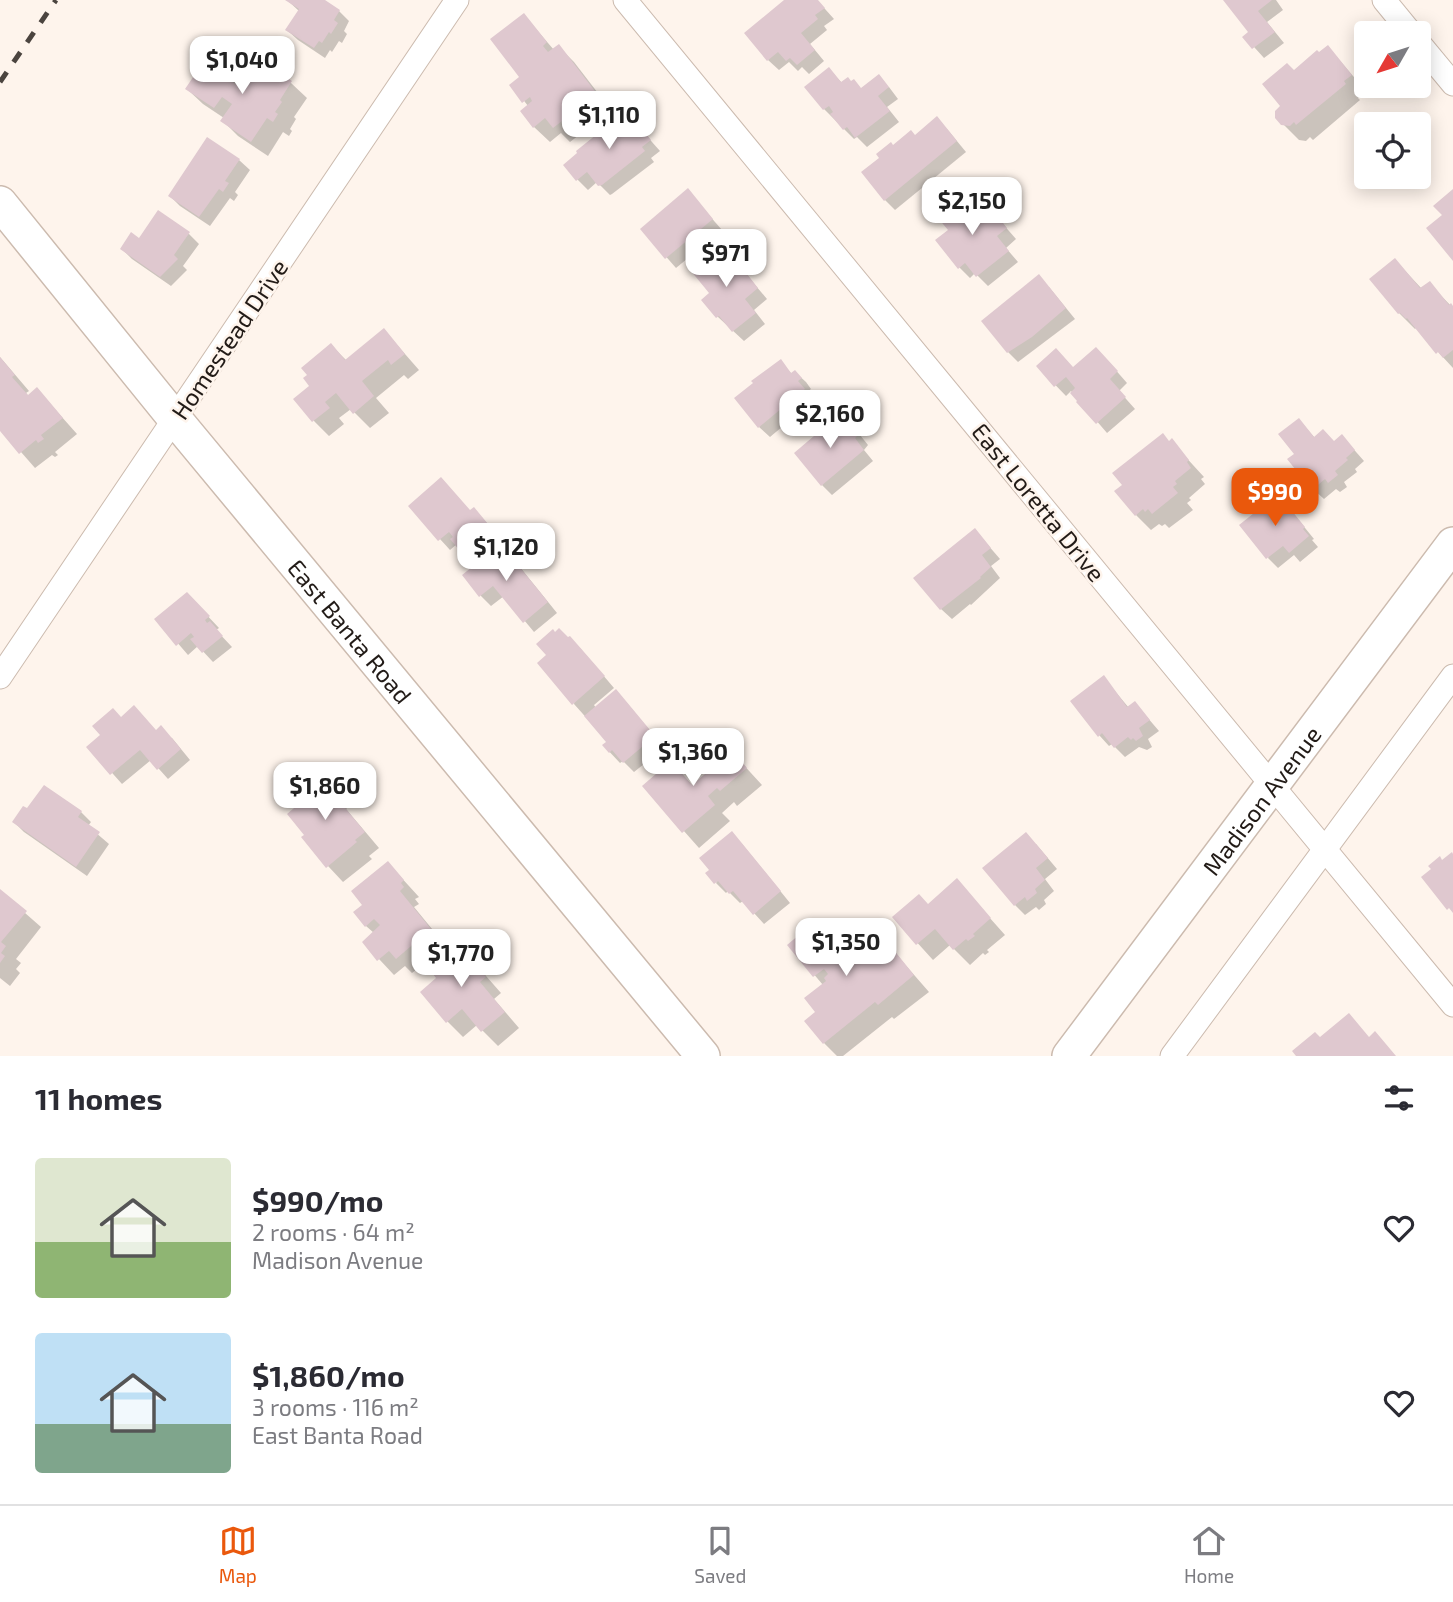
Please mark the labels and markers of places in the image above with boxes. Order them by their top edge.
pin: $1,040 [185,36,299,96]
pin: $1,110 [552,92,666,151]
pin: $2,150 [915,177,1029,237]
pin: $971 [685,230,767,289]
pin: $2,160 [773,391,887,450]
pin: $990 [1234,468,1316,528]
pin: $1,120 [449,524,563,583]
pin: $1,360 [636,728,750,788]
pin: $1,860 [268,762,382,822]
pin: $1,350 [789,918,903,978]
pin: $1,770 [404,930,518,989]

